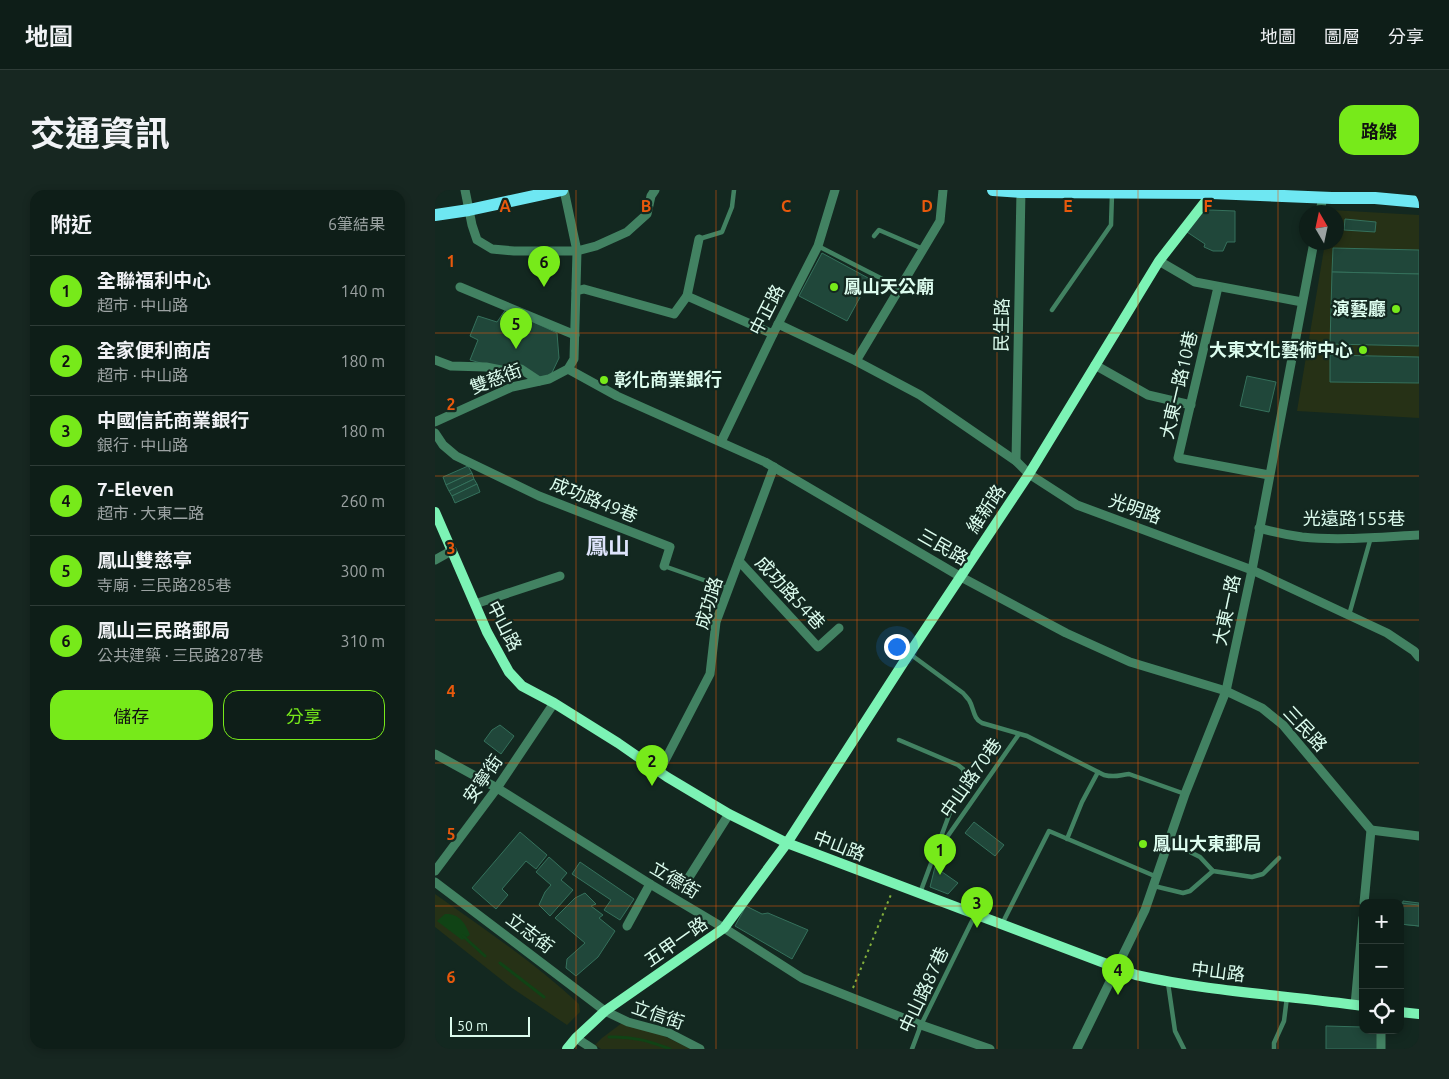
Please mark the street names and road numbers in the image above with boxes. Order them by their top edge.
street label: 中正路 [745,281,787,338]
street label: 民生路 [991,298,1011,352]
street label: 大東一路10巷 [1156,329,1200,441]
street label: 雙慈街 [467,359,524,397]
street label: 成功路49巷 [548,473,641,526]
street label: 維新路 [962,480,1009,536]
street label: 光明路 [1107,489,1164,527]
street label: 光遠路155巷 [1303,508,1405,528]
street label: 三民路 [915,524,972,568]
street label: 成功路54巷 [752,552,830,633]
street label: 大東一路 [1209,572,1243,647]
street label: 成功路 [691,574,726,631]
street label: 中山路 [484,597,526,654]
street label: 三民路 [1280,702,1331,755]
street label: 中山路70巷 [936,734,1005,821]
street label: 安寧街 [459,751,506,806]
street label: 中山路 [811,826,868,864]
street label: 立德街 [647,857,704,902]
street label: 立志街 [503,908,558,956]
street label: 五甲一路 [640,912,711,970]
street label: 中山路87巷 [895,944,952,1036]
street label: 中山路 [1190,958,1246,984]
street label: 立信街 [630,996,687,1032]

